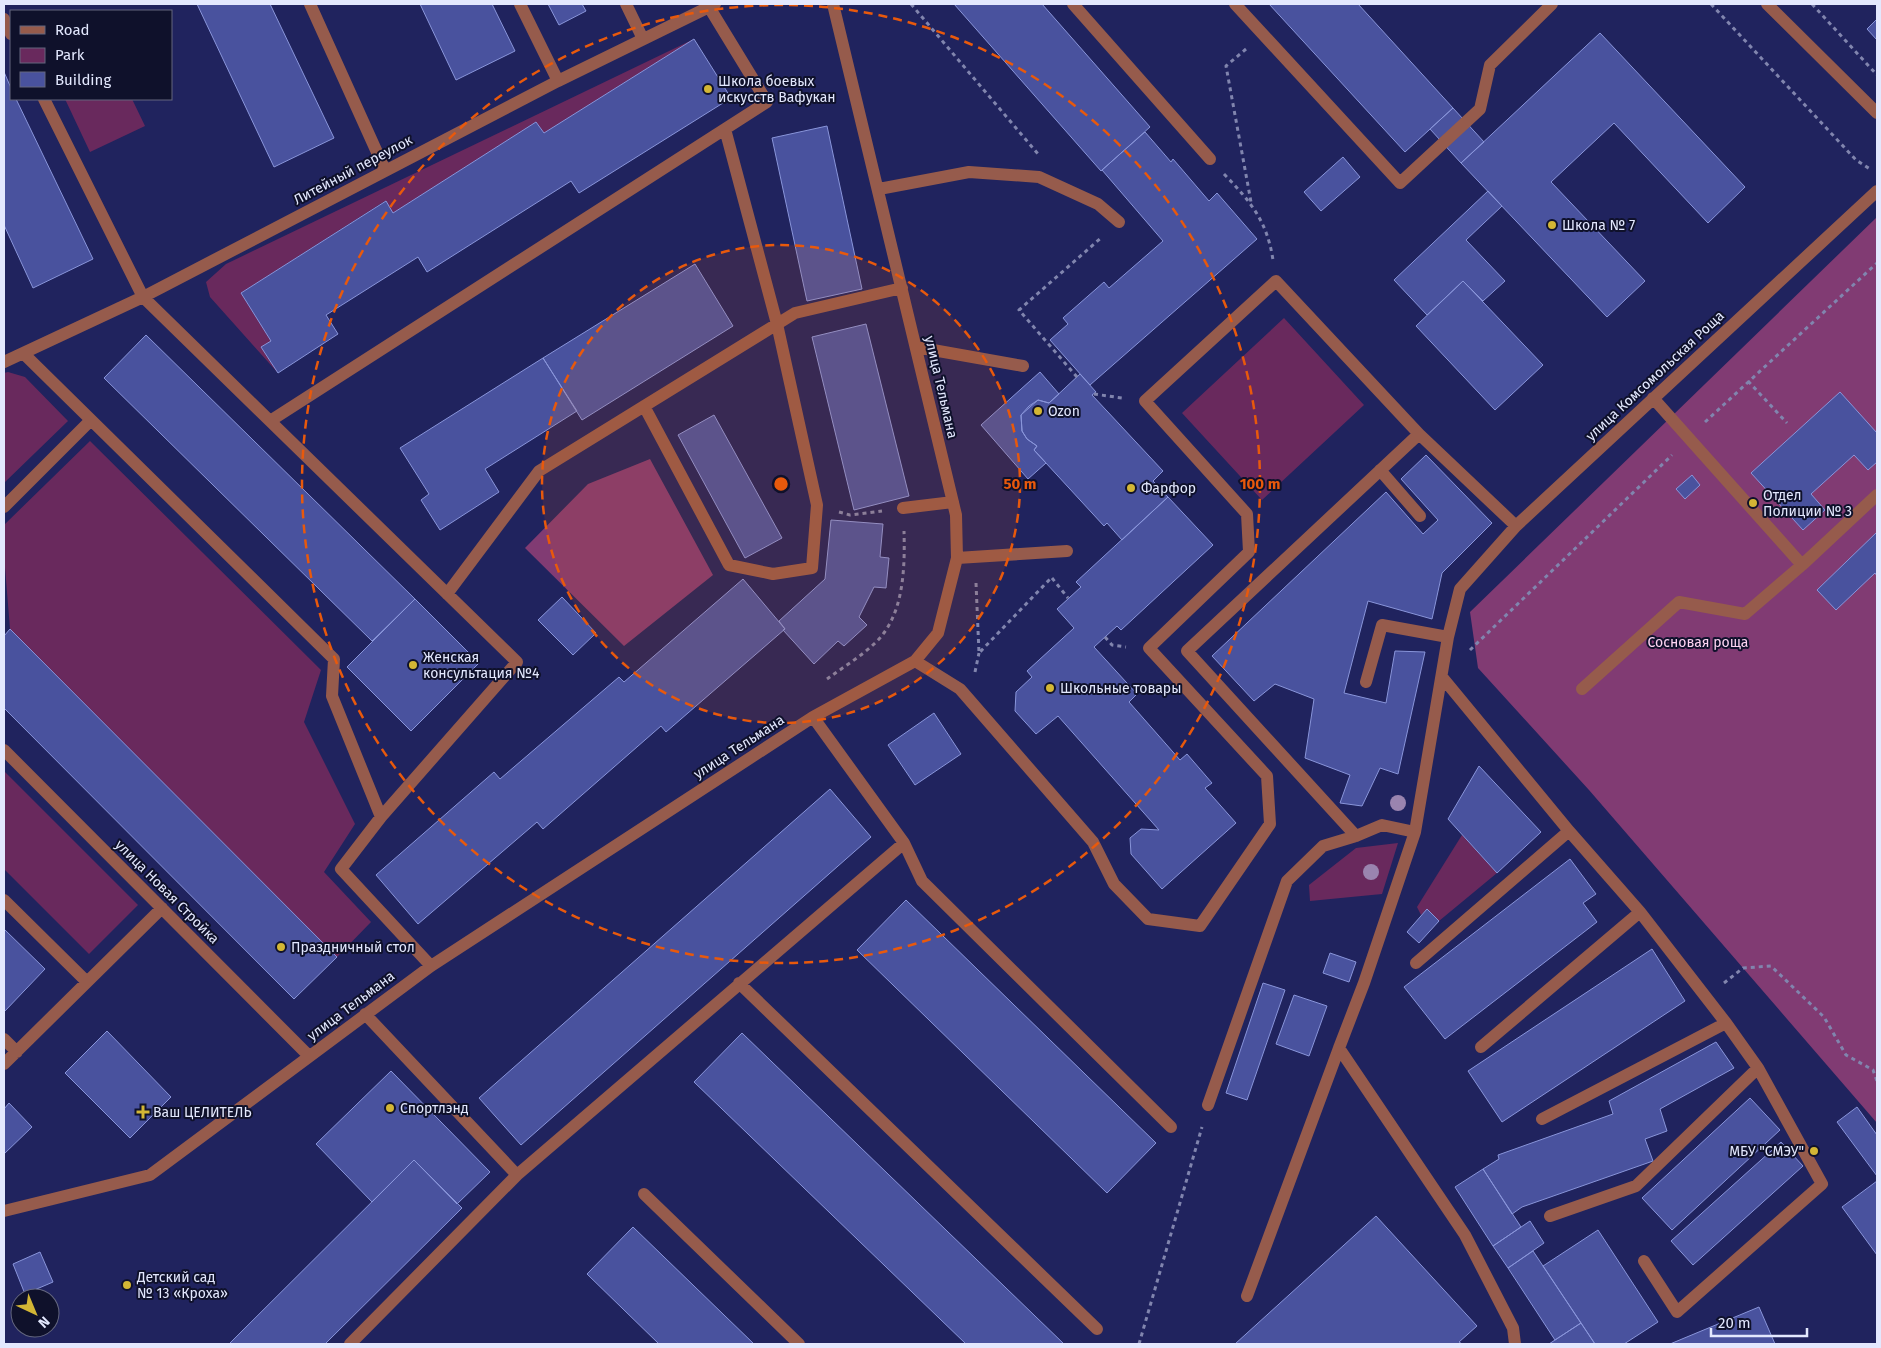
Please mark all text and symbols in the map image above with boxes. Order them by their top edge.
legend [10,10,172,100]
text: Road [55,21,90,39]
text: Park [55,46,85,64]
text: Building [55,71,111,89]
place label: Школа боевых искусств Вафукан [718,73,836,106]
marker: Школа боевых искусств Вафукан [702,83,714,95]
street label: Литейный переулок [291,131,416,209]
place label: Школа № 7 [1562,217,1635,234]
marker: Школа № 7 [1546,219,1558,231]
street label: улица Комсомольская Роща [1582,307,1728,445]
street label: улица Тельмана [921,334,961,440]
place label: Ozon [1048,403,1080,420]
marker: Ozon [1032,405,1044,417]
centre of rings [772,475,790,493]
text: 50 m [1003,475,1037,493]
text: 100 m [1240,475,1280,493]
place label: Фарфор [1141,480,1196,497]
marker: Фарфор [1125,482,1137,494]
place label: Отдел Полиции № 3 [1763,487,1852,520]
marker: Отдел Полиции № 3 [1747,497,1759,509]
park label: Сосновая роща [1648,634,1748,651]
place label: Женская консультация №4 [423,649,540,682]
marker: Женская консультация №4 [407,659,419,671]
place label: Школьные товары [1060,680,1181,697]
marker: Школьные товары [1044,682,1056,694]
street label: улица Тельмана [690,711,788,783]
street label: улица Новая Стройка [111,836,223,948]
place label: Праздничный стол [291,939,415,956]
marker: Праздничный стол [275,941,287,953]
street label: улица Тельмана [304,968,398,1044]
place label: Спортлэнд [400,1100,469,1117]
marker: Спортлэнд [384,1102,396,1114]
place label: Ваш ЦЕЛИТЕЛЬ [153,1104,252,1121]
marker: Ваш ЦЕЛИТЕЛЬ [137,1106,149,1118]
place label: МБУ "СМЭУ" [1729,1143,1804,1160]
marker: МБУ "СМЭУ" [1808,1145,1820,1157]
place label: Детский сад № 13 «Кроха» [136,1269,228,1302]
marker: Детский сад № 13 «Кроха» [121,1279,133,1291]
north arrow [10,1288,60,1338]
scale bar [1711,1306,1807,1338]
text: N [34,1313,53,1331]
text: 20 m [1718,1314,1751,1332]

